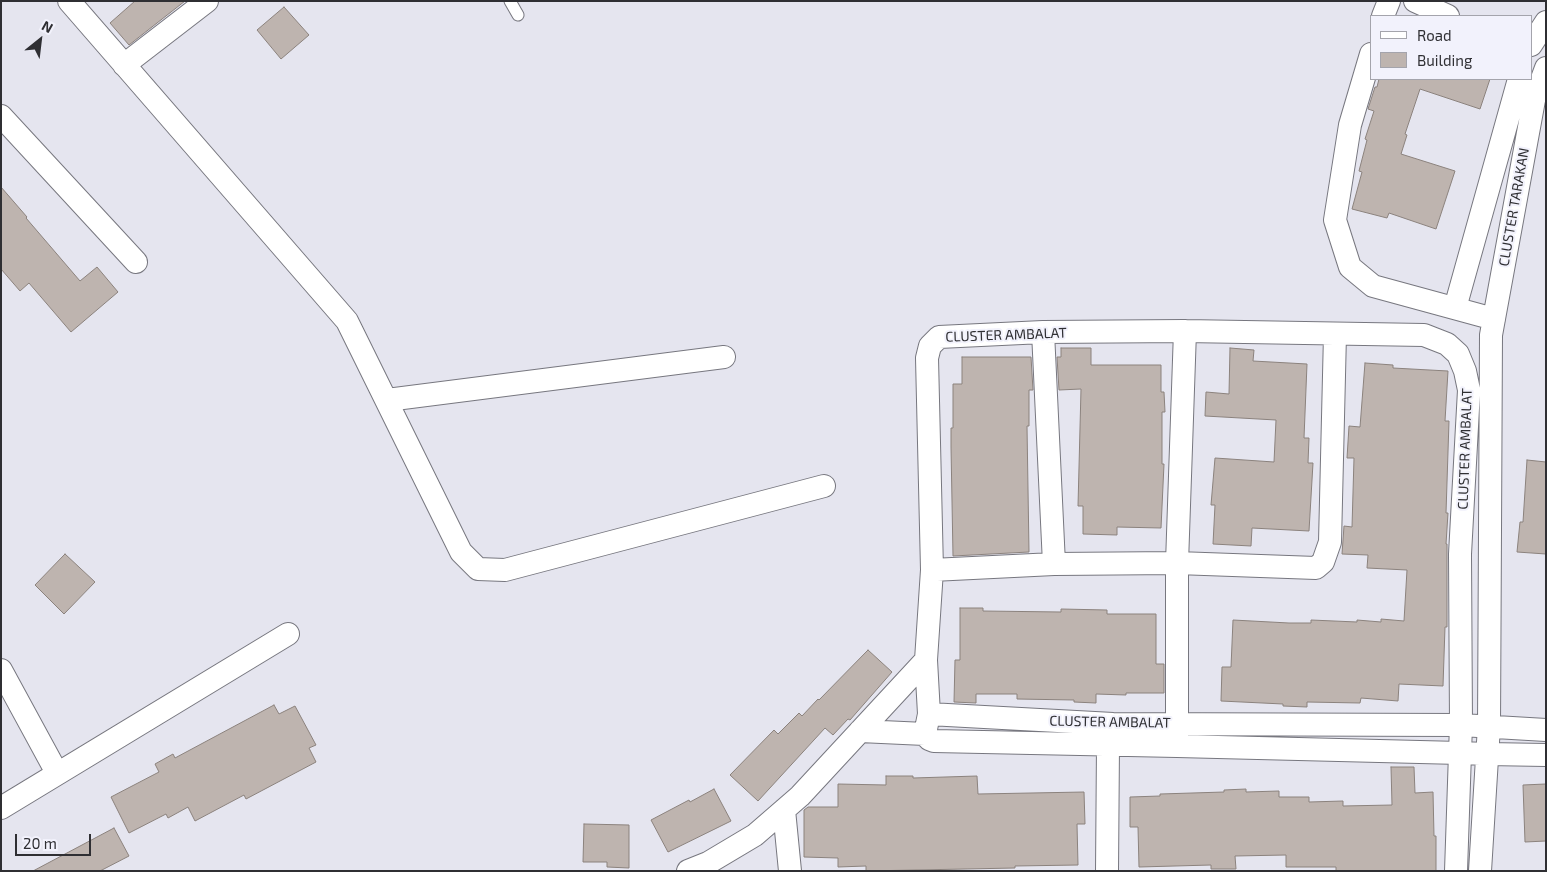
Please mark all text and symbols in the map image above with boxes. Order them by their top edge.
north arrow [15,15,65,65]
legend [1370,15,1532,80]
text: N [39,17,56,36]
text: Road [1417,26,1452,44]
text: Building [1417,51,1472,69]
street label: CLUSTER TARAKAN [1495,146,1533,268]
street label: CLUSTER AMBALAT [945,324,1067,346]
street label: CLUSTER AMBALAT [1454,388,1476,510]
street label: CLUSTER AMBALAT [1049,713,1171,731]
scale bar [18,824,94,856]
text: 20 m [23,834,57,852]

